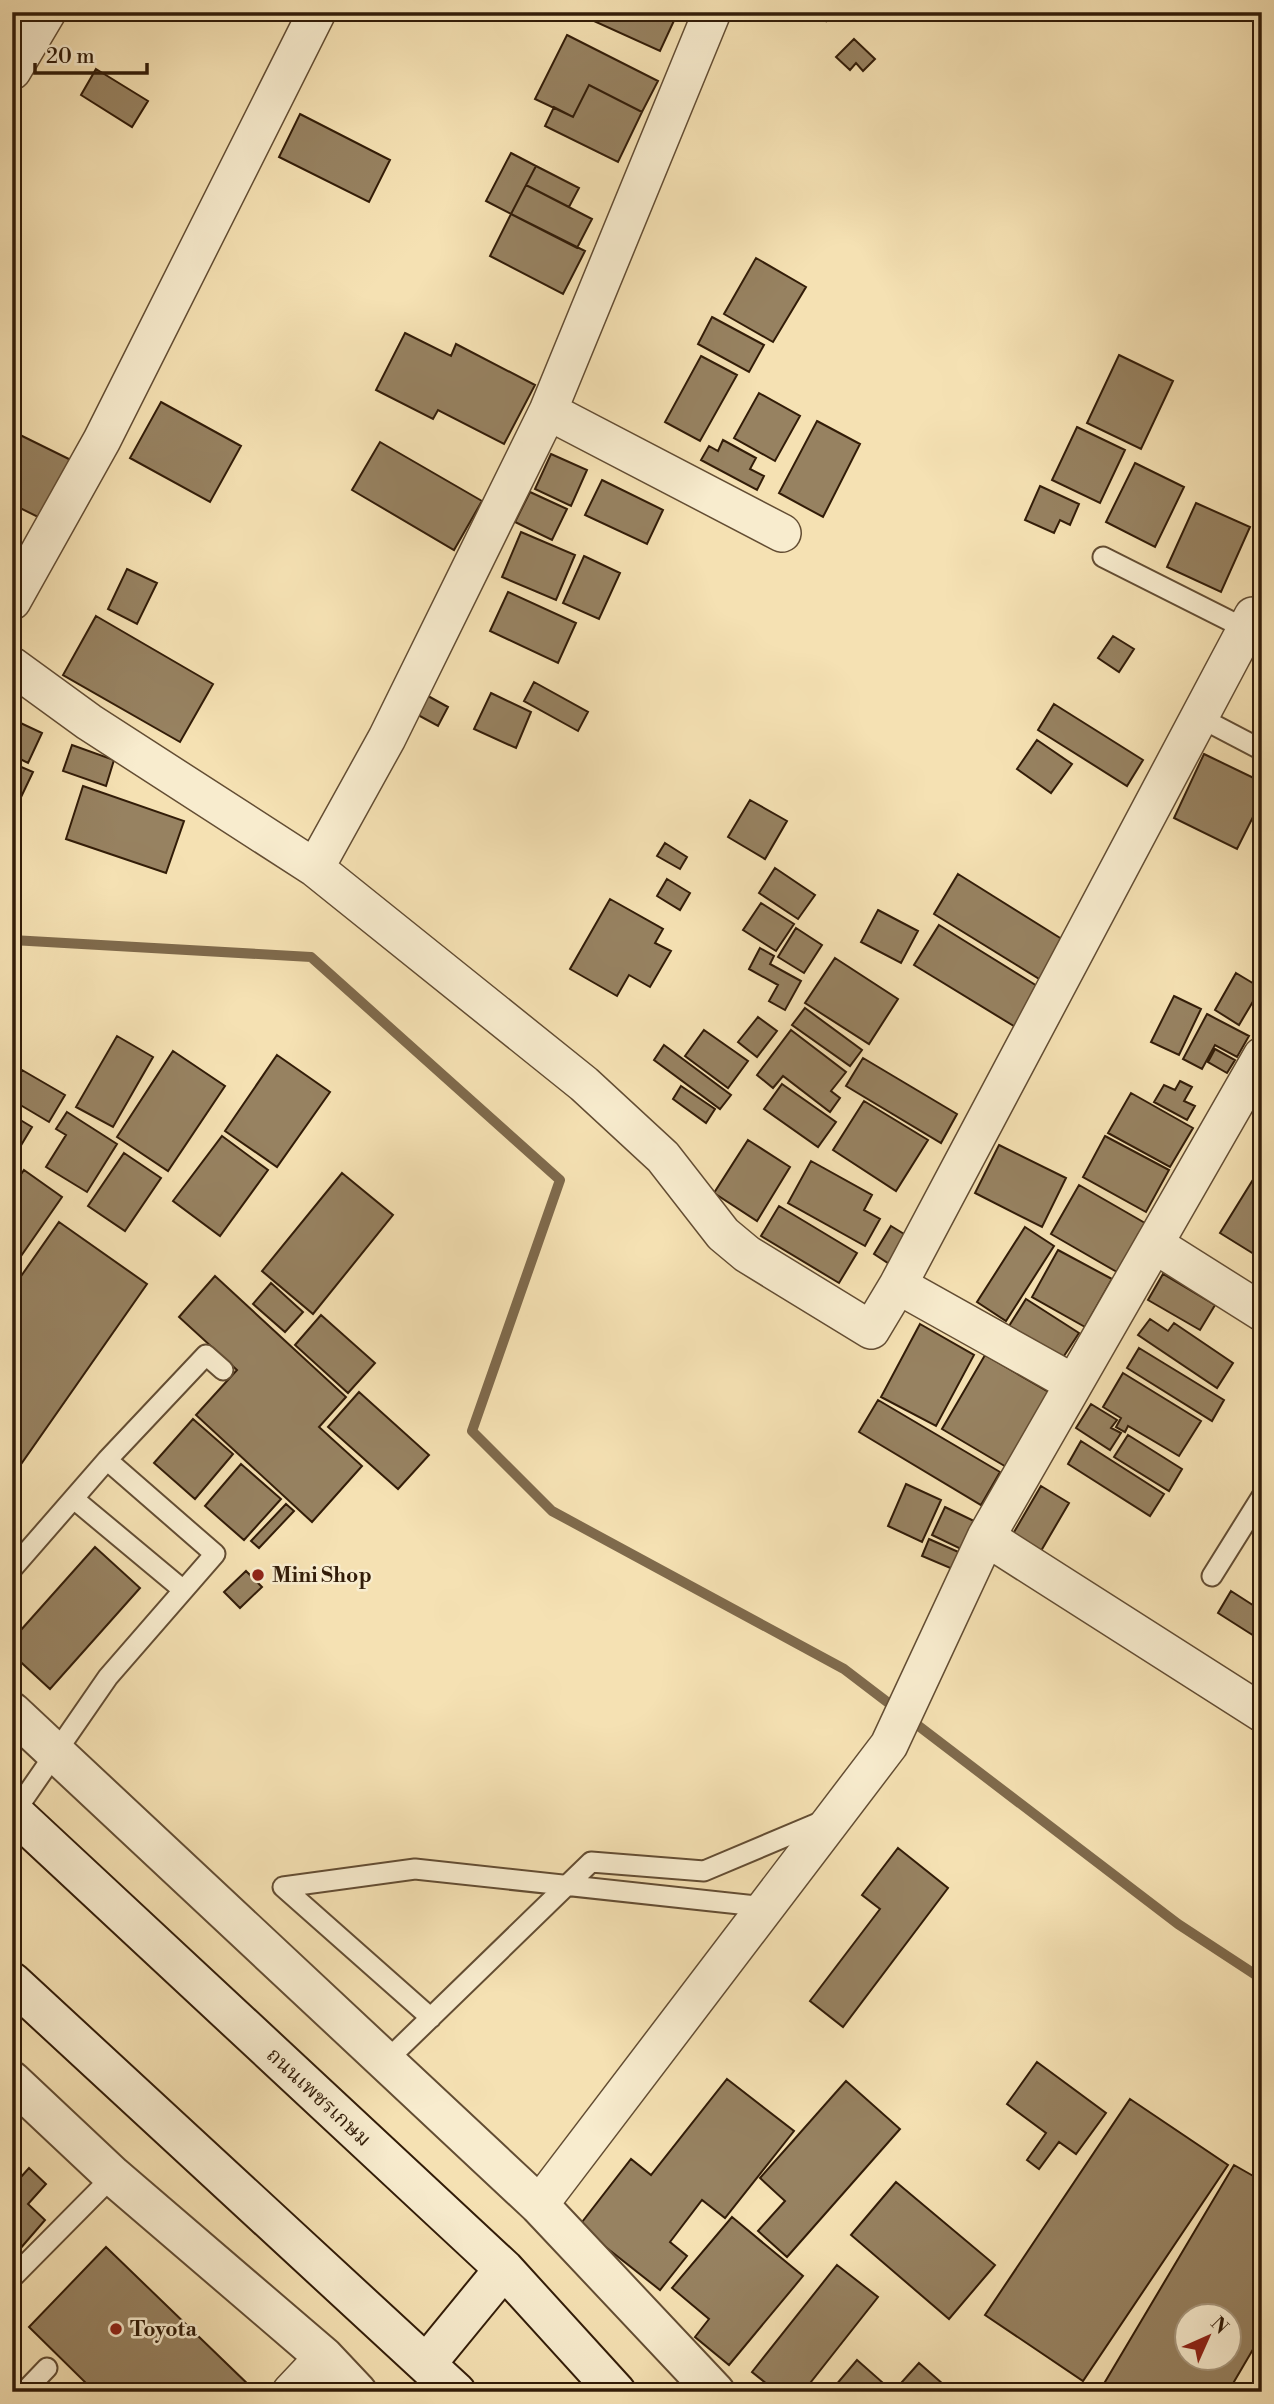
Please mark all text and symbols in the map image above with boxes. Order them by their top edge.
scale bar [35,32,147,76]
text: 20 m [46,44,95,70]
place label: Mini Shop [272,1563,372,1589]
marker: Mini Shop [250,1567,266,1583]
street label: ถนนเพชรเกษม [261,2043,376,2153]
north arrow [1172,2302,1242,2372]
text: N [1206,2312,1233,2339]
place label: Toyota [130,2317,197,2343]
marker: Toyota [108,2321,124,2337]

